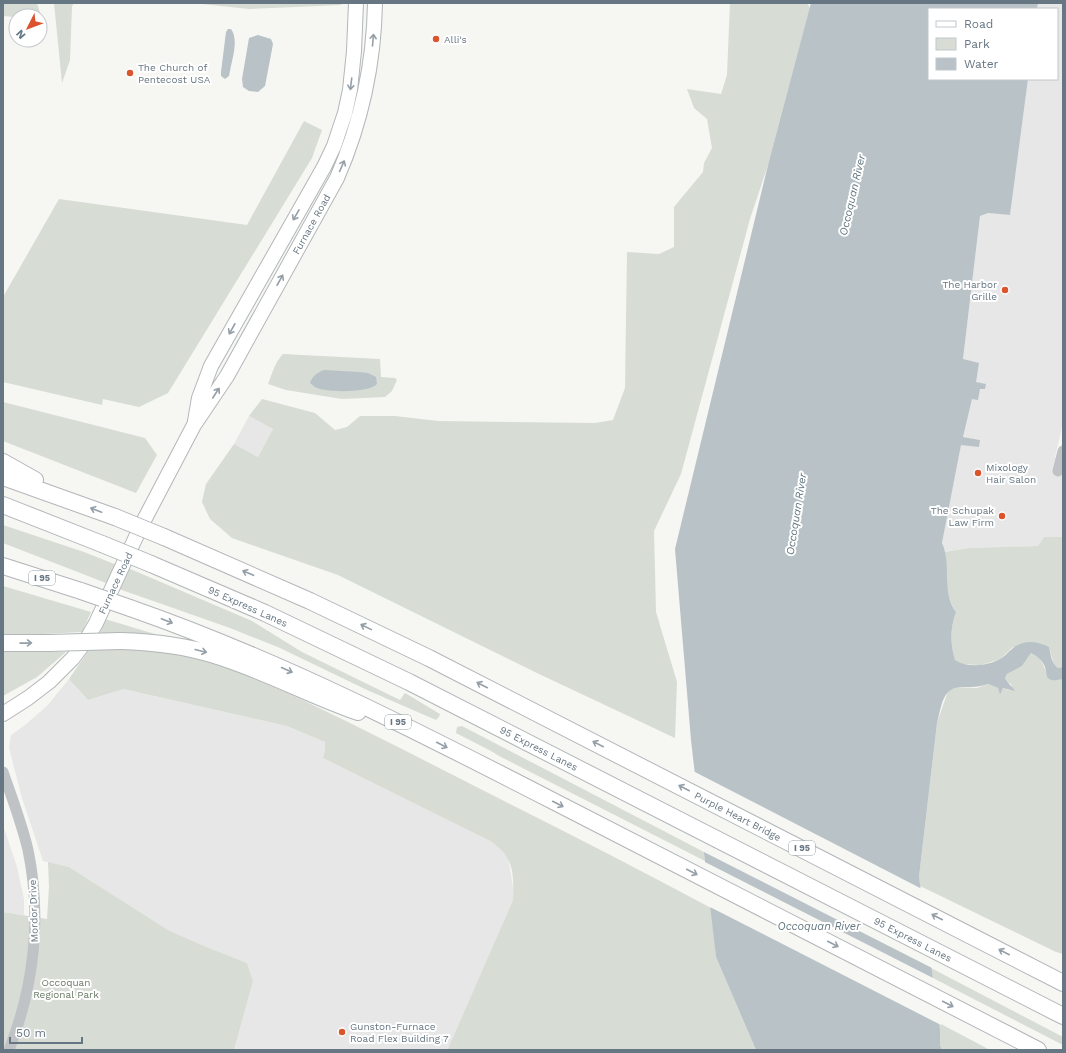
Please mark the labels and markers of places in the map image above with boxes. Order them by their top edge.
marker: Alli's [431,34,441,44]
place label: Alli's [444,34,467,45]
place label: The Church of Pentecost USA [138,62,211,85]
marker: The Church of Pentecost USA [125,68,135,78]
place label: The Harbor Grille [942,279,997,302]
marker: The Harbor Grille [1000,285,1010,295]
place label: Mixology Hair Salon [986,462,1036,485]
marker: Mixology Hair Salon [973,468,983,478]
place label: The Schupak Law Firm [931,505,994,528]
marker: The Schupak Law Firm [997,511,1007,521]
place label: Gunston-Furnace Road Flex Building 7 [350,1021,449,1044]
marker: Gunston-Furnace Road Flex Building 7 [337,1027,347,1037]

